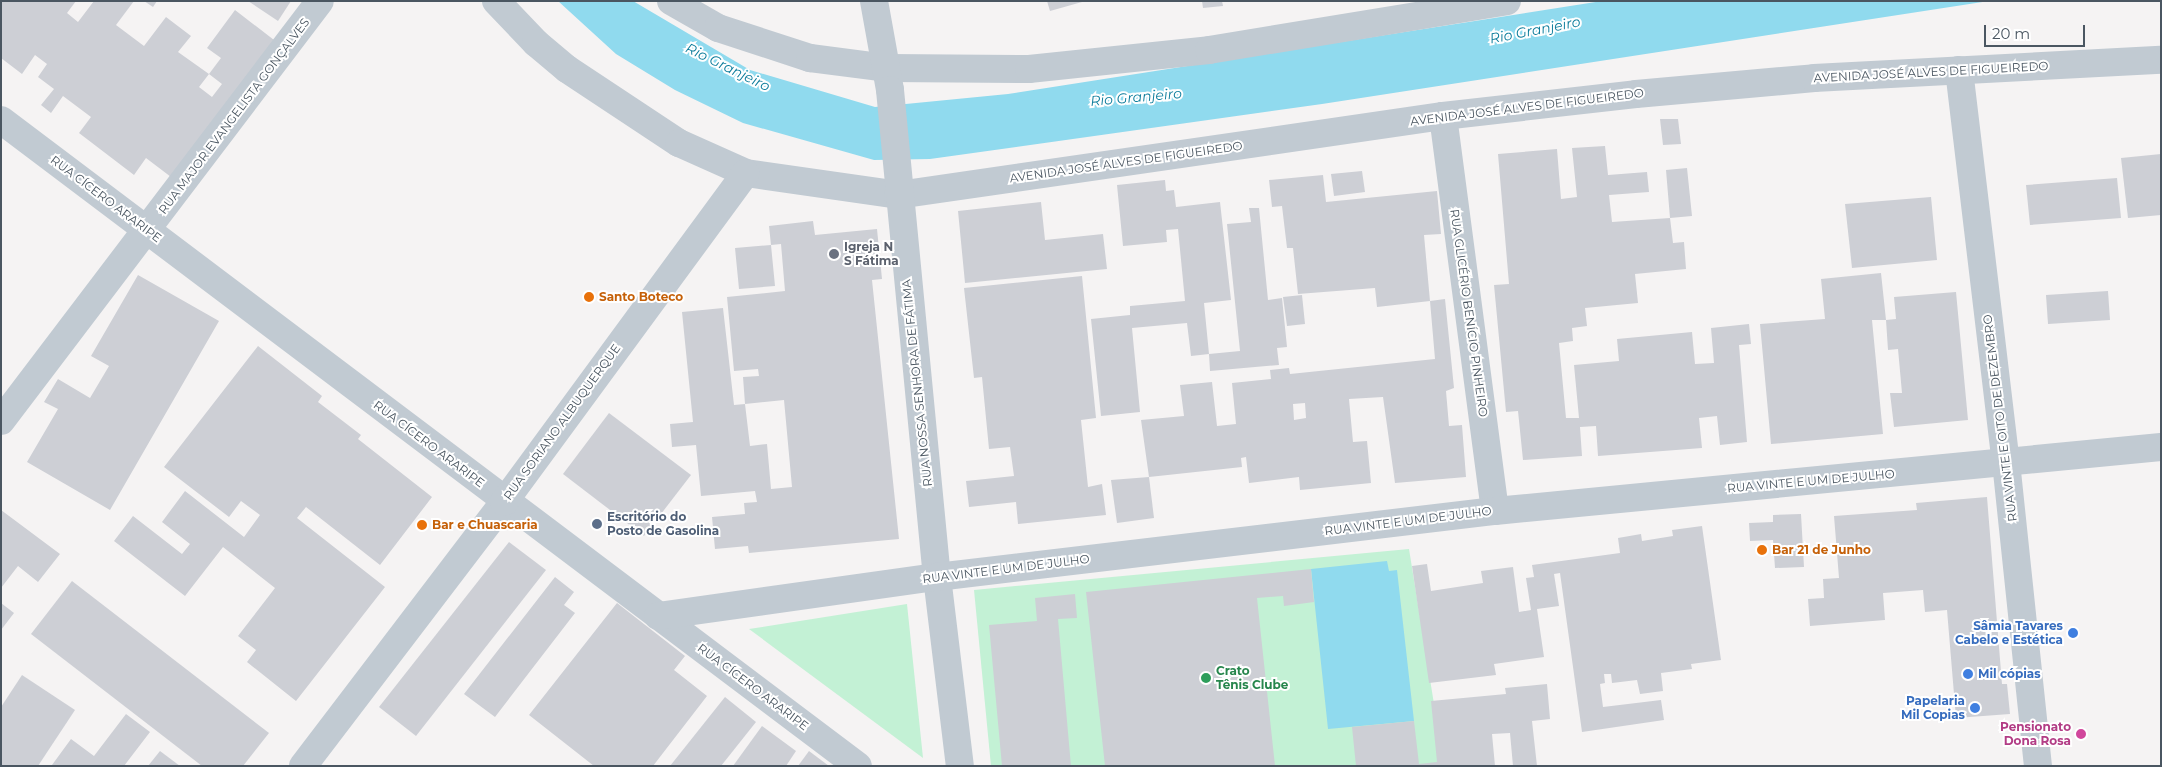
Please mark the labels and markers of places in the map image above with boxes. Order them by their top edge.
place label: Igreja N S Fátima [844,240,899,268]
marker: Igreja N S Fátima [828,248,840,260]
place label: Santo Boteco [599,290,683,304]
marker: Santo Boteco [583,291,595,303]
place label: Escritório do Posto de Gasolina [607,510,719,538]
place label: Bar e Chuascaria [432,518,538,532]
marker: Escritório do Posto de Gasolina [591,518,603,530]
marker: Bar e Chuascaria [416,519,428,531]
place label: Bar 21 de Junho [1772,543,1871,557]
marker: Bar 21 de Junho [1756,544,1768,556]
place label: Sâmia Tavares Cabelo e Estética [1955,619,2063,647]
marker: Sâmia Tavares Cabelo e Estética [2067,627,2079,639]
place label: Crato Tênis Clube [1216,664,1288,692]
place label: Mil cópias [1978,667,2041,681]
marker: Mil cópias [1962,668,1974,680]
marker: Crato Tênis Clube [1200,672,1212,684]
place label: Papelaria Mil Copias [1901,694,1965,722]
marker: Papelaria Mil Copias [1969,702,1981,714]
place label: Pensionato Dona Rosa [2000,720,2071,748]
marker: Pensionato Dona Rosa [2075,728,2087,740]

